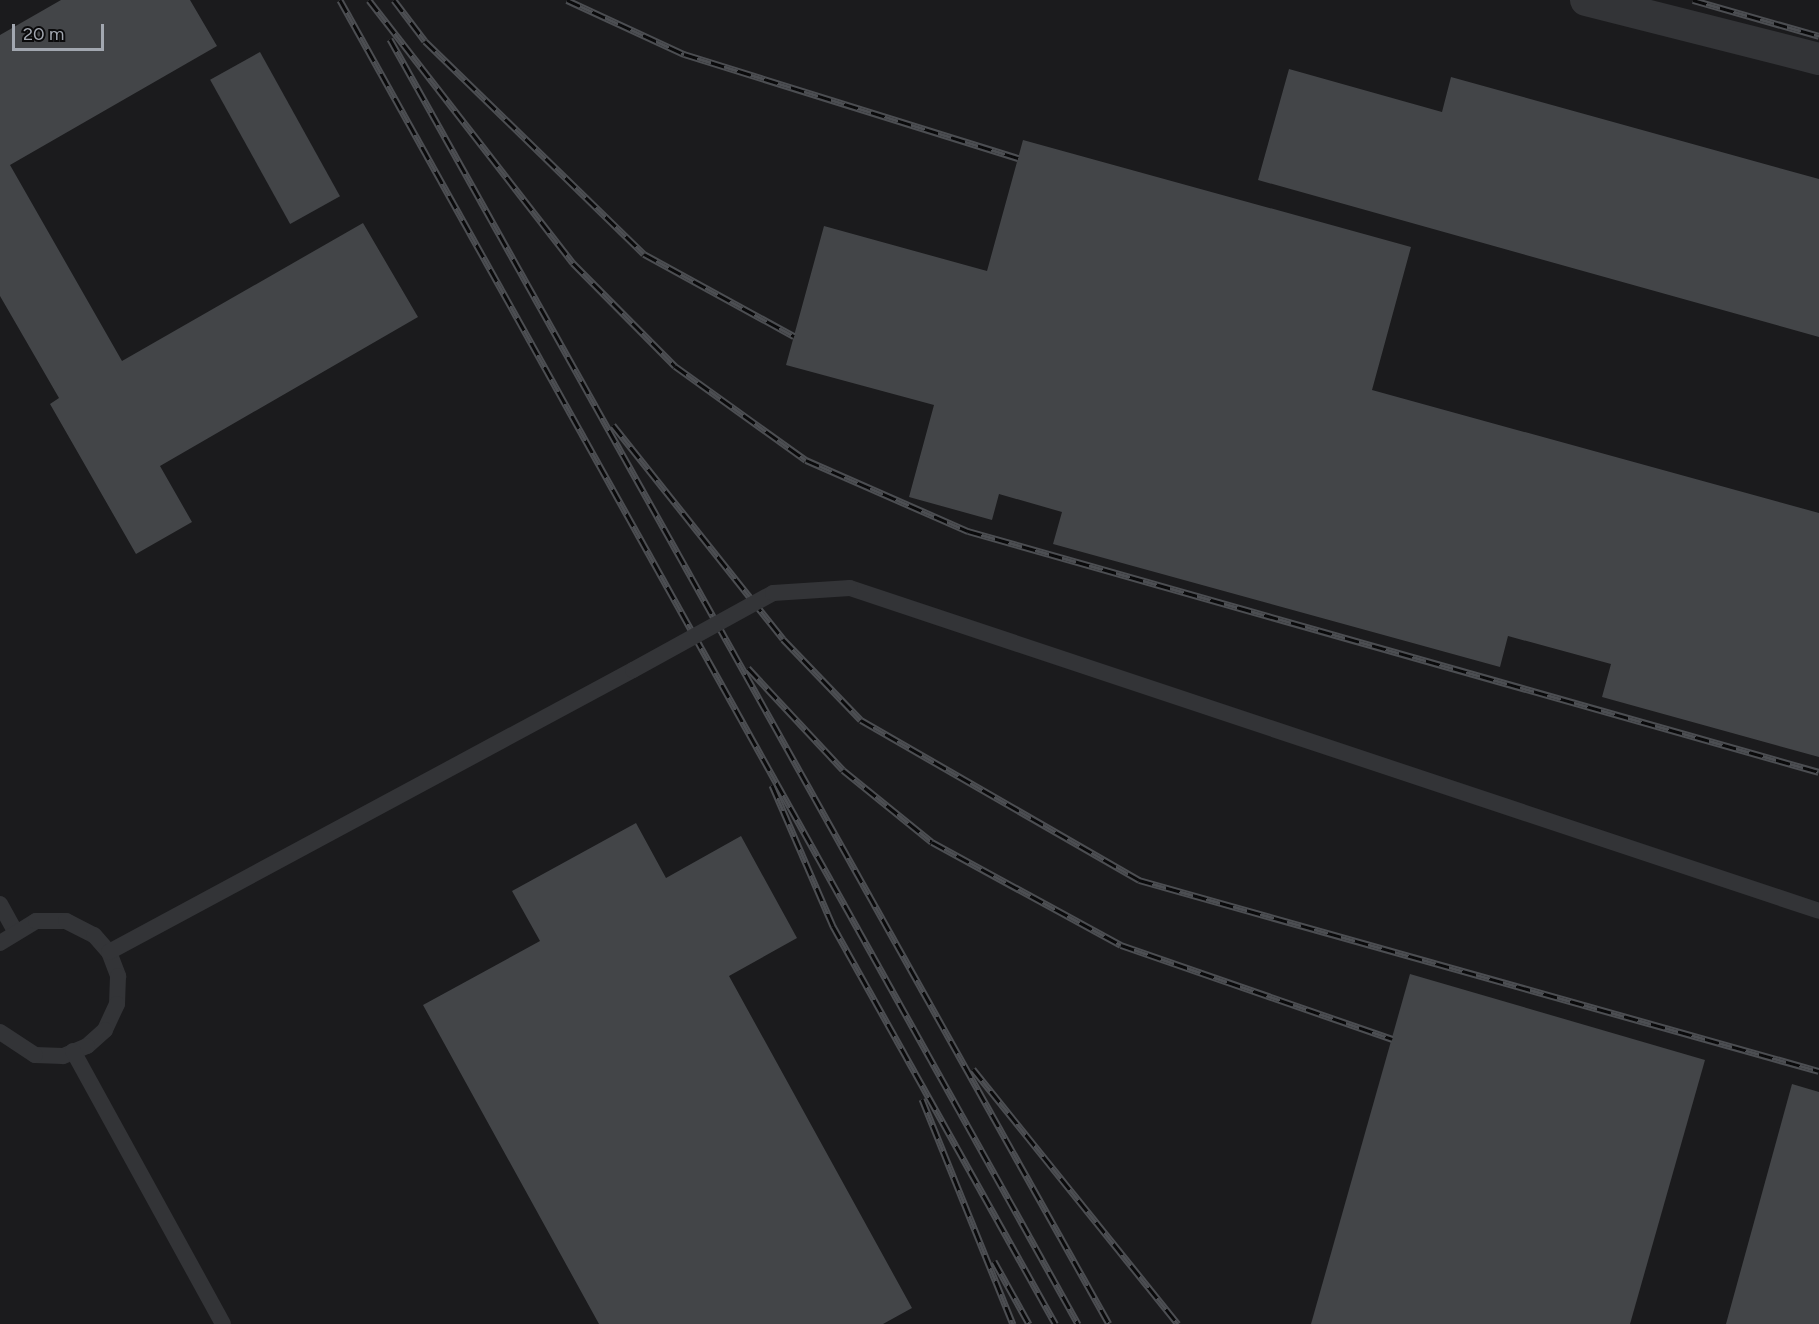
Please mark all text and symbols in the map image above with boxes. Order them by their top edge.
scale bar [15,12,106,50]
text: 20 m [23,23,64,45]

